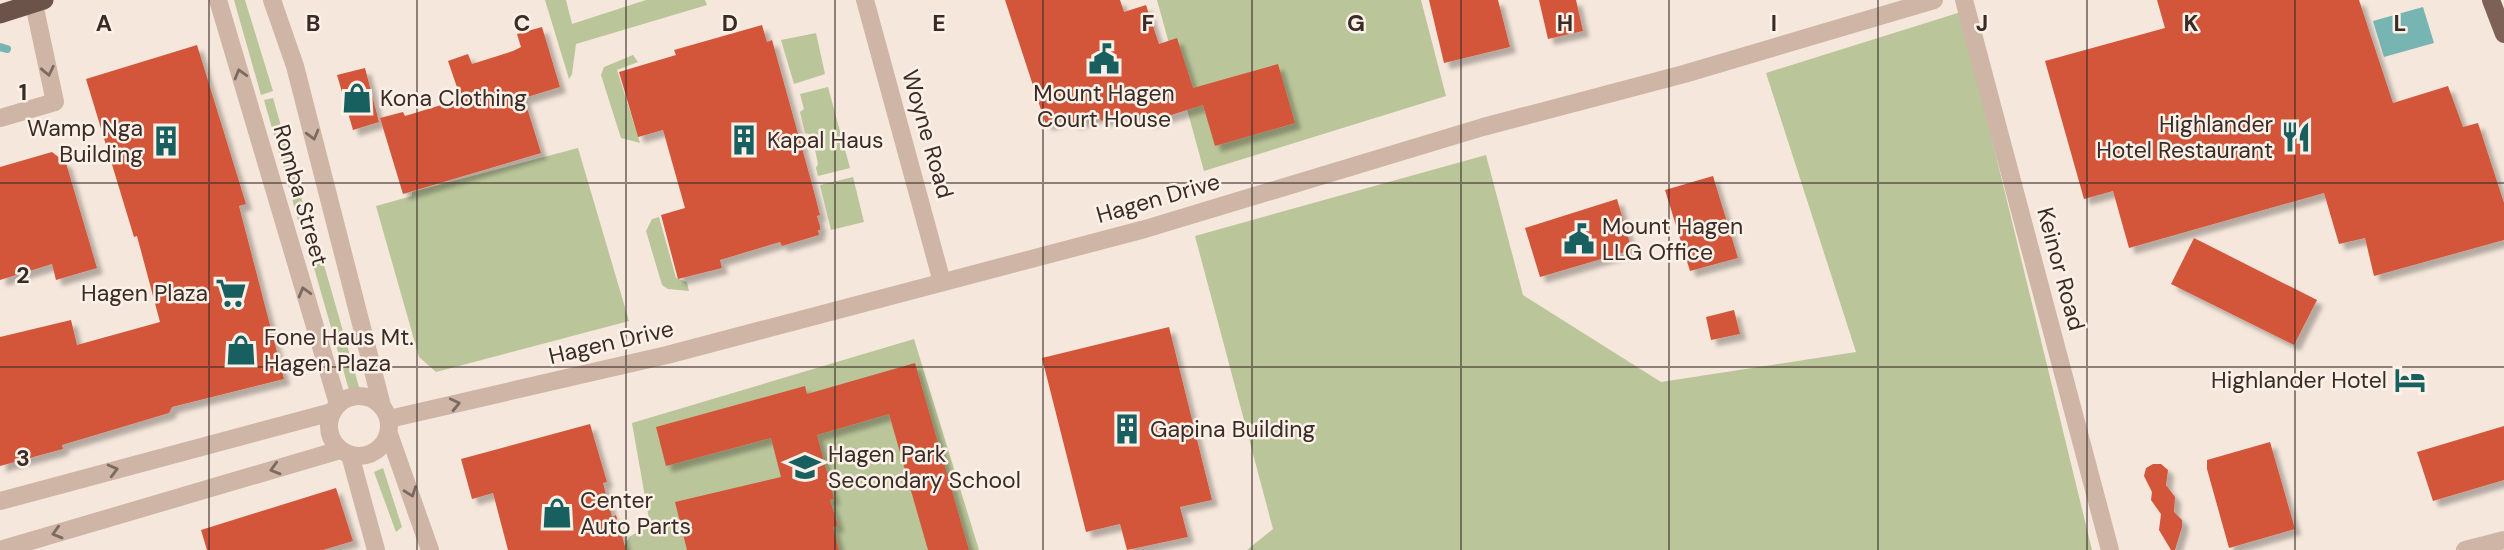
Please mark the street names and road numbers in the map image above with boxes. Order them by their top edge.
street label: Woyne Road [895,66,961,202]
street label: Romba Street [267,121,335,269]
street label: Hagen Drive [1093,166,1223,230]
street label: Keinor Road [2030,204,2092,334]
street label: Hagen Drive [546,313,676,371]

